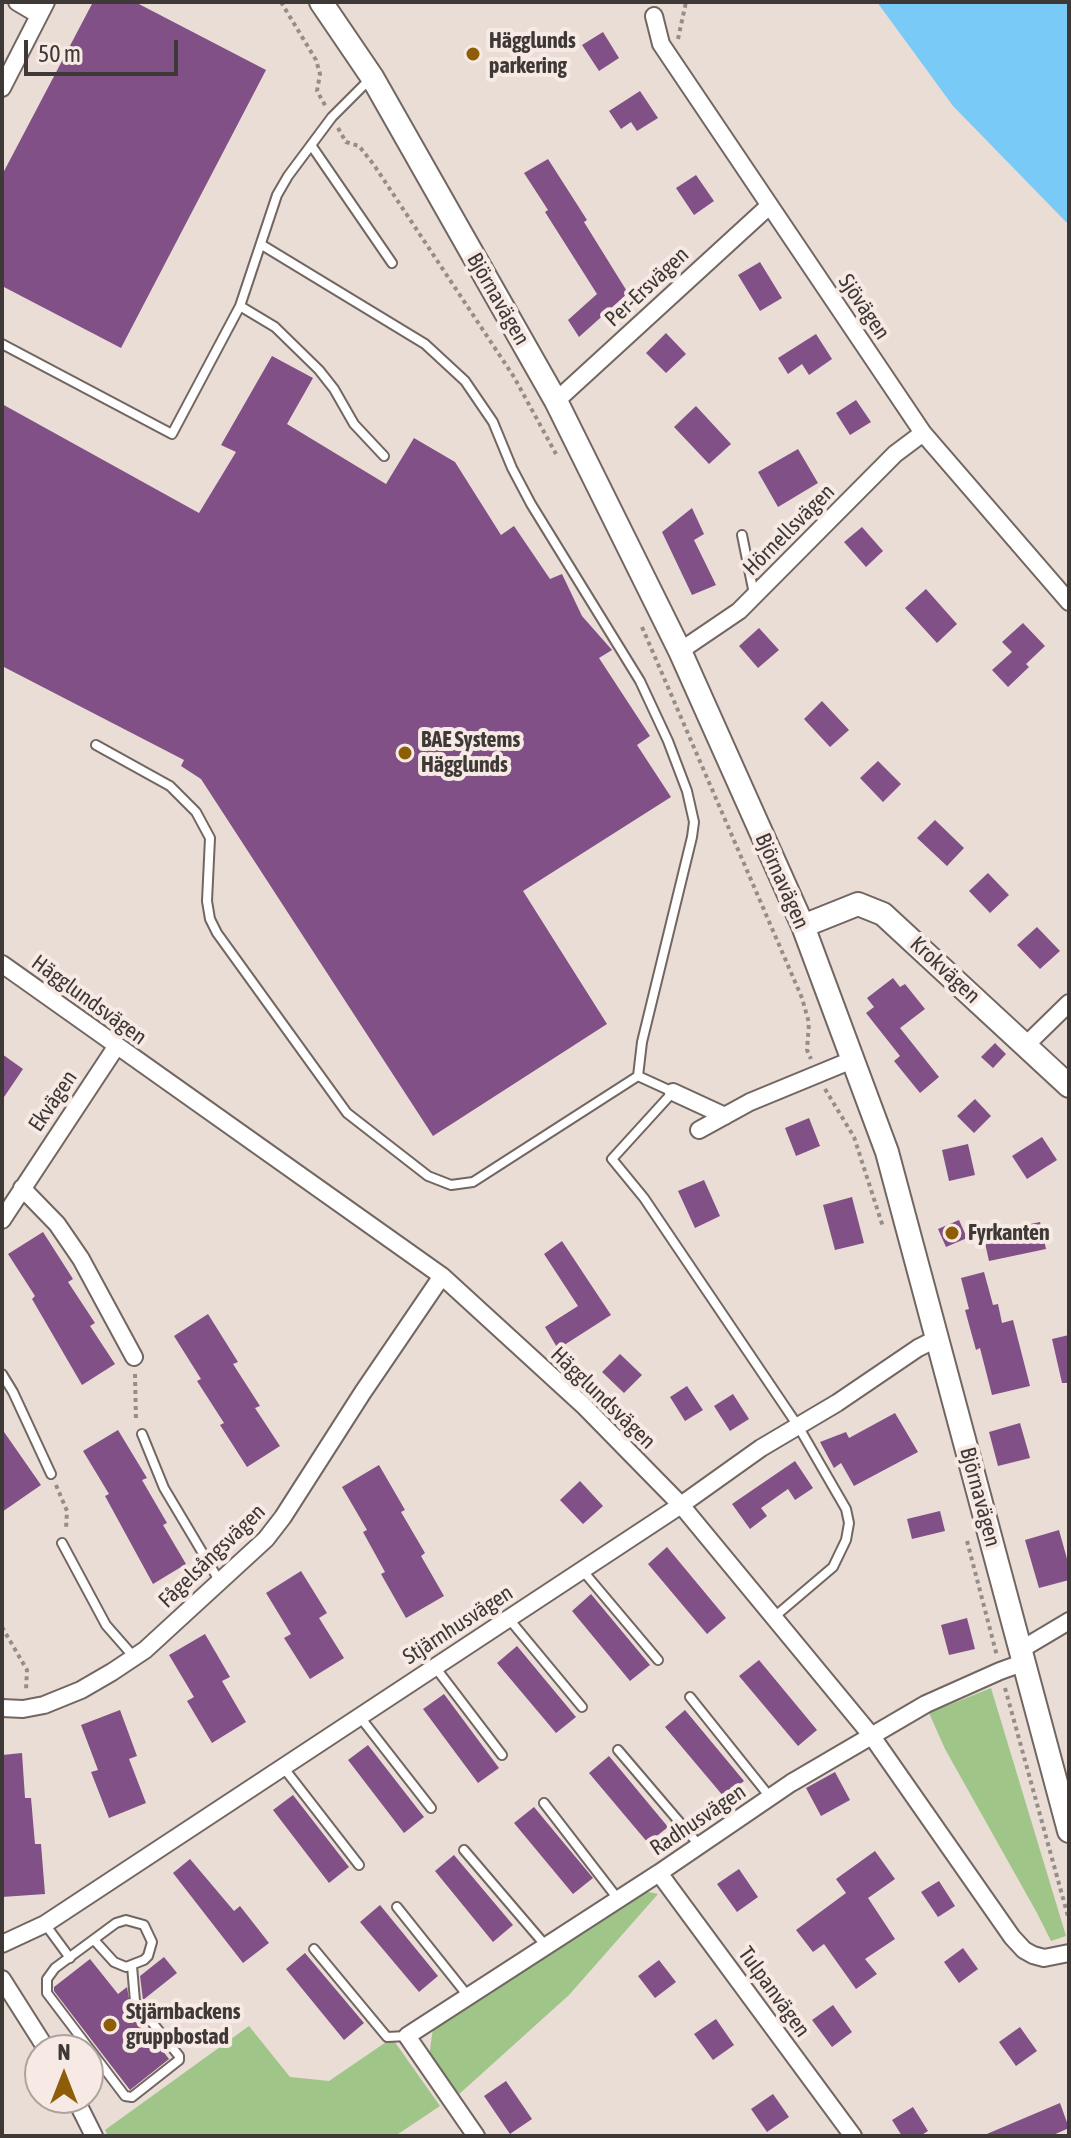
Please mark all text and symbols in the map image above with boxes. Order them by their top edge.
scale bar [28,24,182,74]
place label: Hägglunds parkering [489,28,576,80]
text: 50 m [38,40,81,67]
marker: Hägglunds parkering [464,45,482,63]
street label: Per-Ersvägen [600,242,694,332]
street label: Björnavägen [461,248,535,350]
street label: Sjövägen [833,269,895,345]
street label: Hörnellsvägen [738,479,840,581]
place label: BAE Systems Hägglunds [421,727,520,778]
marker: BAE Systems Hägglunds [396,744,414,762]
street label: Björnavägen [749,829,815,933]
street label: Krokvägen [905,931,985,1009]
street label: Hägglundsvägen [26,949,152,1051]
street label: Ekvägen [23,1066,83,1136]
place label: Fyrkanten [968,1220,1050,1246]
marker: Fyrkanten [943,1224,961,1242]
street label: Hägglundsvägen [545,1341,661,1455]
street label: Björnavägen [954,1444,1006,1550]
street label: Fågelsångsvägen [153,1499,271,1613]
street label: Stjärnhusvägen [398,1580,518,1670]
street label: Radhusvägen [645,1778,751,1862]
street label: Tulpanvägen [732,1942,816,2042]
place label: Stjärnbackens gruppbostad [126,1999,240,2050]
marker: Stjärnbackens gruppbostad [101,2016,119,2034]
north arrow [24,2034,104,2114]
text: N [58,2039,70,2065]

